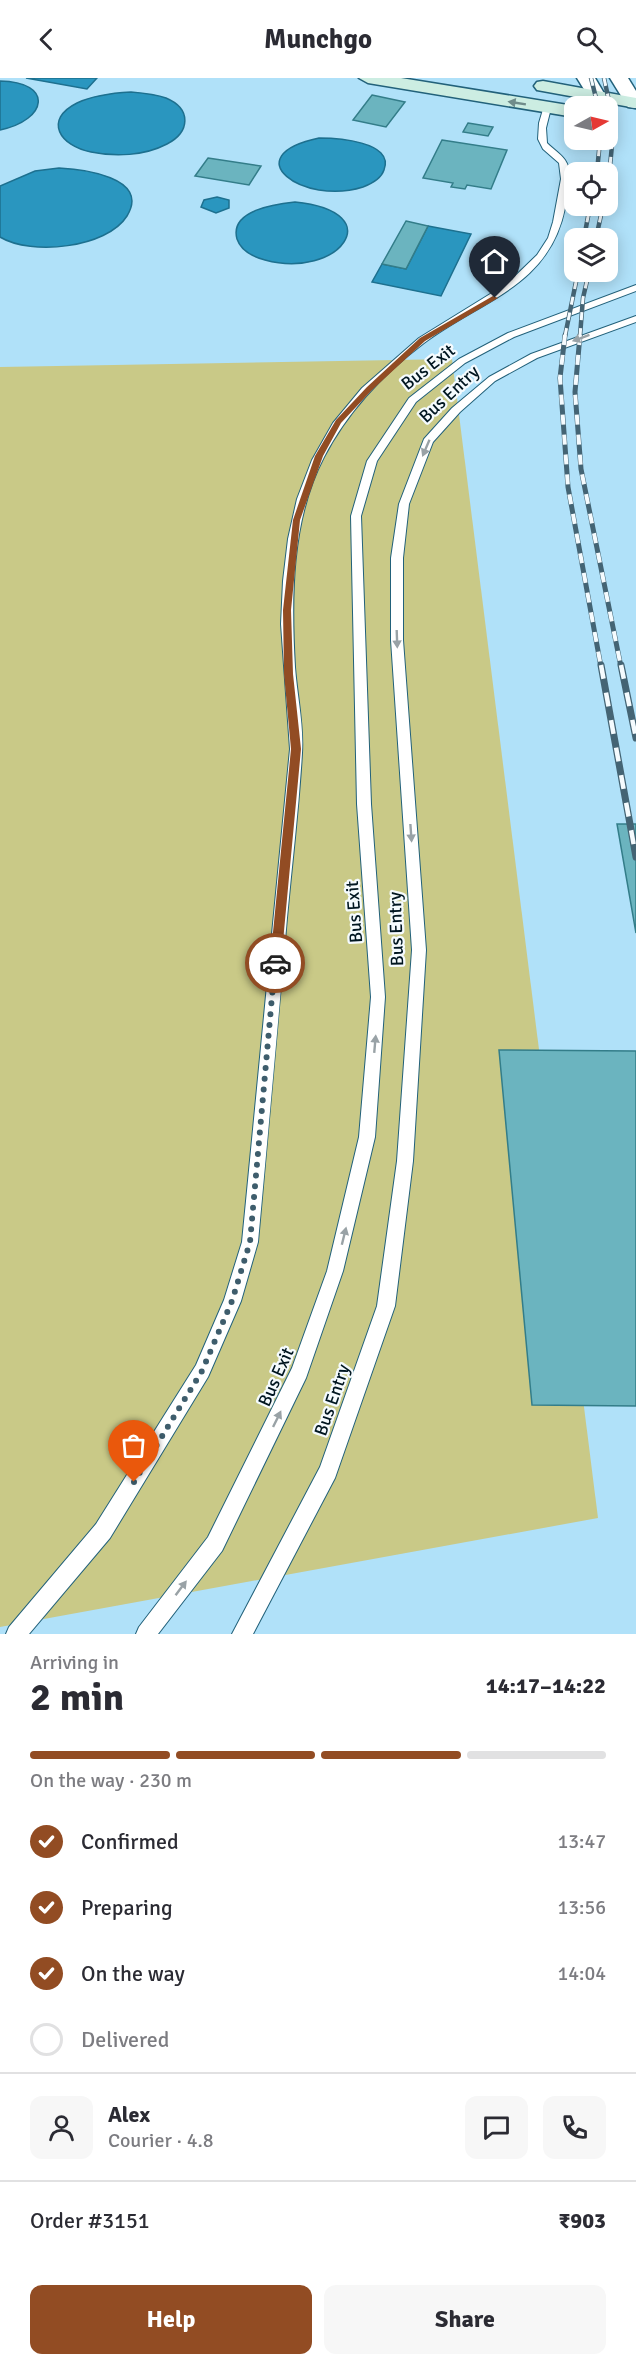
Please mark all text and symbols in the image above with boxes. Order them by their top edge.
icon: back [30,23,63,56]
text: Munchgo [264,23,372,56]
icon: search [573,23,606,56]
north arrow [564,96,618,150]
map controls [564,96,618,282]
one-way arrow [507,98,526,107]
button: locate [564,162,618,216]
button: layers [564,228,618,282]
pin [469,236,520,298]
icon: home [478,245,511,278]
one-way arrow [572,334,590,344]
street label: Bus Exit [397,339,459,395]
street label: Bus Entry [414,360,484,427]
one-way arrow [421,440,431,458]
one-way arrow [393,629,402,648]
one-way arrow [406,824,415,843]
street label: Bus Exit [341,880,367,944]
street label: Bus Entry [384,891,408,967]
courier [245,933,305,993]
icon: car [259,947,292,980]
one-way arrow [370,1034,380,1053]
one-way arrow [339,1227,349,1245]
street label: Bus Exit [253,1344,299,1410]
street label: Bus Entry [309,1361,355,1439]
one-way arrow [272,1410,282,1427]
pin [108,1420,159,1482]
icon: bag [117,1429,150,1462]
one-way arrow [175,1580,187,1595]
text: Arriving in [30,1650,119,1675]
text: 14:17–14:22 [486,1672,606,1699]
text: 2 min [30,1673,124,1721]
text: On the way · 230 m [30,1768,192,1793]
icon: check [30,1825,63,1858]
text: Confirmed [81,1828,179,1855]
text: 13:47 [557,1829,606,1854]
icon: check [30,1891,63,1924]
text: Preparing [81,1894,173,1921]
text: 13:56 [557,1895,606,1920]
icon: check [30,1957,63,1990]
text: On the way [81,1960,185,1987]
text: 14:04 [557,1961,606,1986]
text: Delivered [81,2026,169,2053]
button: person [30,2096,93,2159]
button: chat [465,2096,528,2159]
button: phone [543,2096,606,2159]
text: Alex [108,2101,150,2128]
text: Courier · 4.8 [108,2128,214,2153]
text: Order #3151 [30,2207,150,2234]
text: ₹903 [558,2207,606,2234]
button: Help [30,2285,312,2354]
button: Share [324,2285,606,2354]

